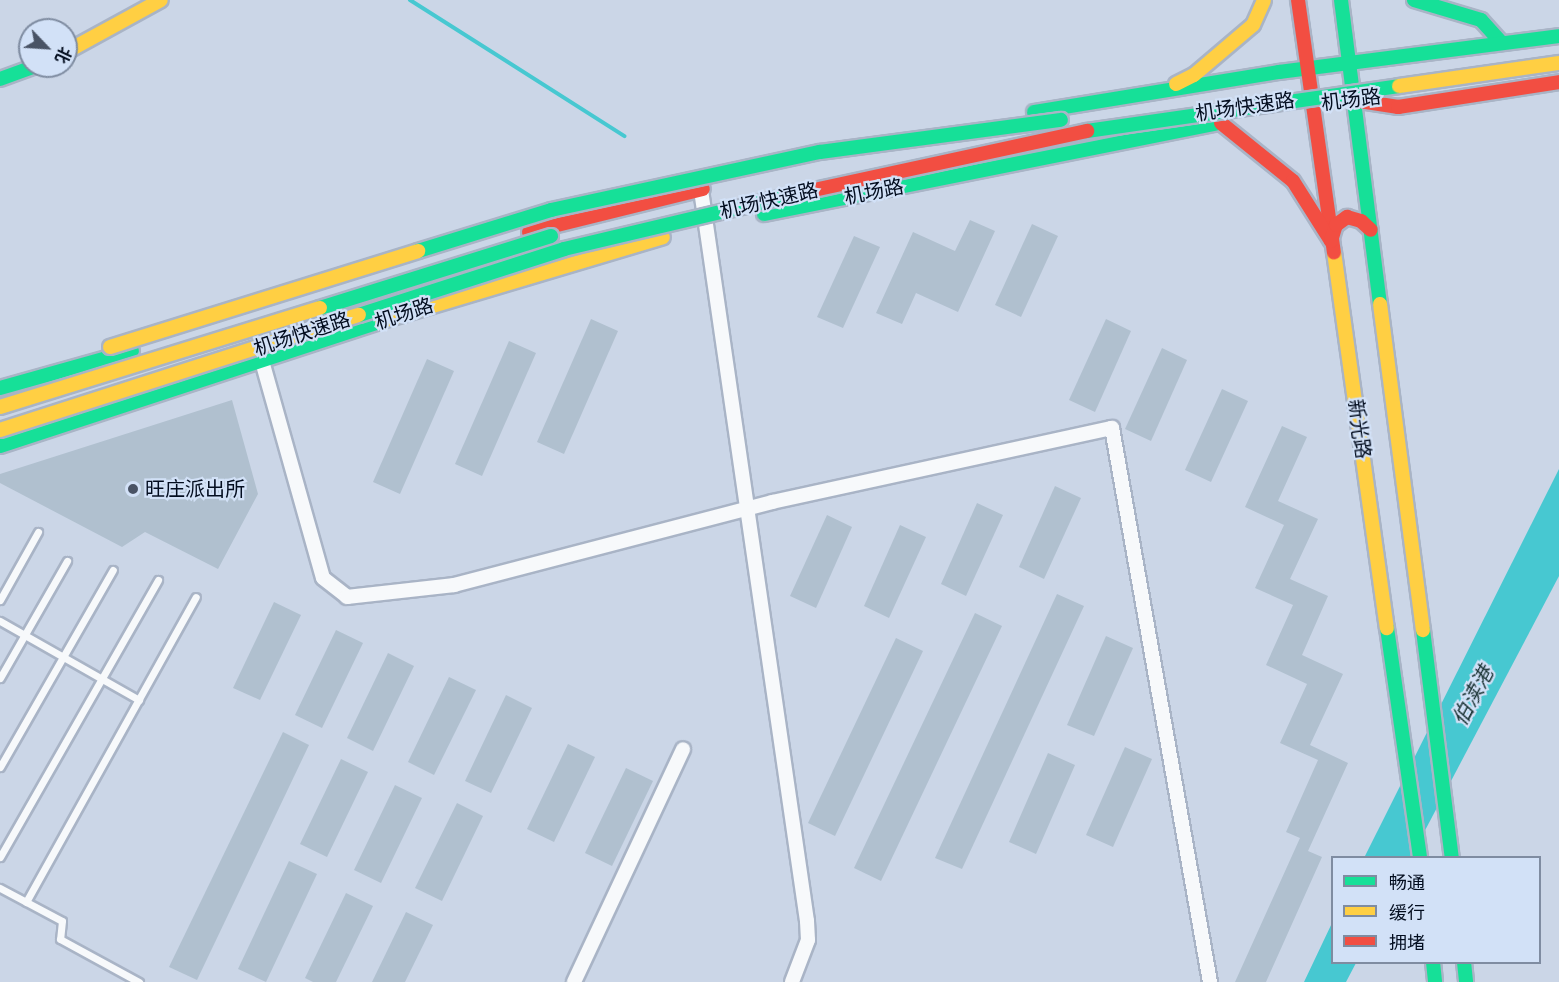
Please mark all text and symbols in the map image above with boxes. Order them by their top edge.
north arrow [18,18,78,78]
text: 北 [50,43,76,67]
street label: 机场路 [1320,84,1382,116]
street label: 机场快速路 [1194,88,1296,126]
street label: 机场路 [842,174,906,210]
street label: 机场快速路 [718,178,820,224]
street label: 机场路 [372,293,436,335]
street label: 机场快速路 [251,307,353,361]
street label: 新光路 [1343,398,1375,460]
place label: 旺庄派出所 [145,477,245,501]
marker: 旺庄派出所 [126,482,140,496]
water label: 伯渎港 [1447,662,1499,730]
legend [1331,856,1541,964]
text: 畅通 [1389,871,1425,894]
text: 缓行 [1389,901,1425,924]
text: 拥堵 [1389,931,1425,954]

